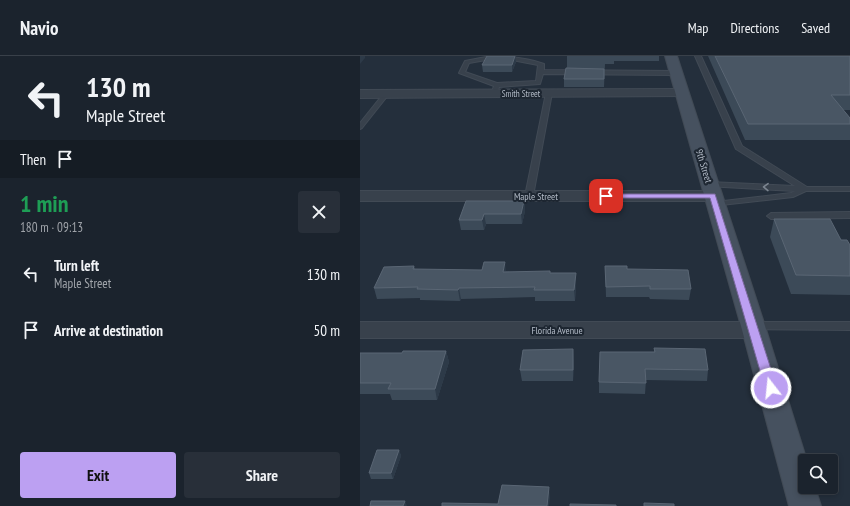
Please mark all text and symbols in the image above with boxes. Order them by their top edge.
text: Navio [20,16,58,40]
text: Map [688,19,708,37]
text: Directions [730,19,779,37]
text: Saved [801,19,830,37]
text: 130 m [86,68,150,105]
icon: left [20,72,72,124]
street label: Smith Street [502,88,541,99]
text: Maple Street [86,104,165,127]
icon: arrive [54,148,76,170]
street label: 9th Street [693,148,715,185]
text: Then [20,150,46,169]
pin [589,179,623,213]
one-way arrow [763,183,769,191]
icon: arrive [595,185,617,207]
text: 1 min [20,188,68,219]
street label: Maple Street [514,190,558,203]
button: close [298,191,340,233]
text: 180 m · 09:13 [20,219,83,236]
text: Turn left [54,256,99,275]
icon: left [20,263,42,285]
text: 130 m [307,265,340,284]
text: Maple Street [54,275,111,292]
icon: arrive [20,319,42,341]
text: Arrive at destination [54,321,163,340]
text: 50 m [314,321,340,340]
street label: Florida Avenue [531,324,583,337]
position arrow [750,367,792,409]
button: Exit [20,452,176,498]
button: Share [184,452,340,498]
map controls [798,454,838,494]
button: search [798,454,838,494]

